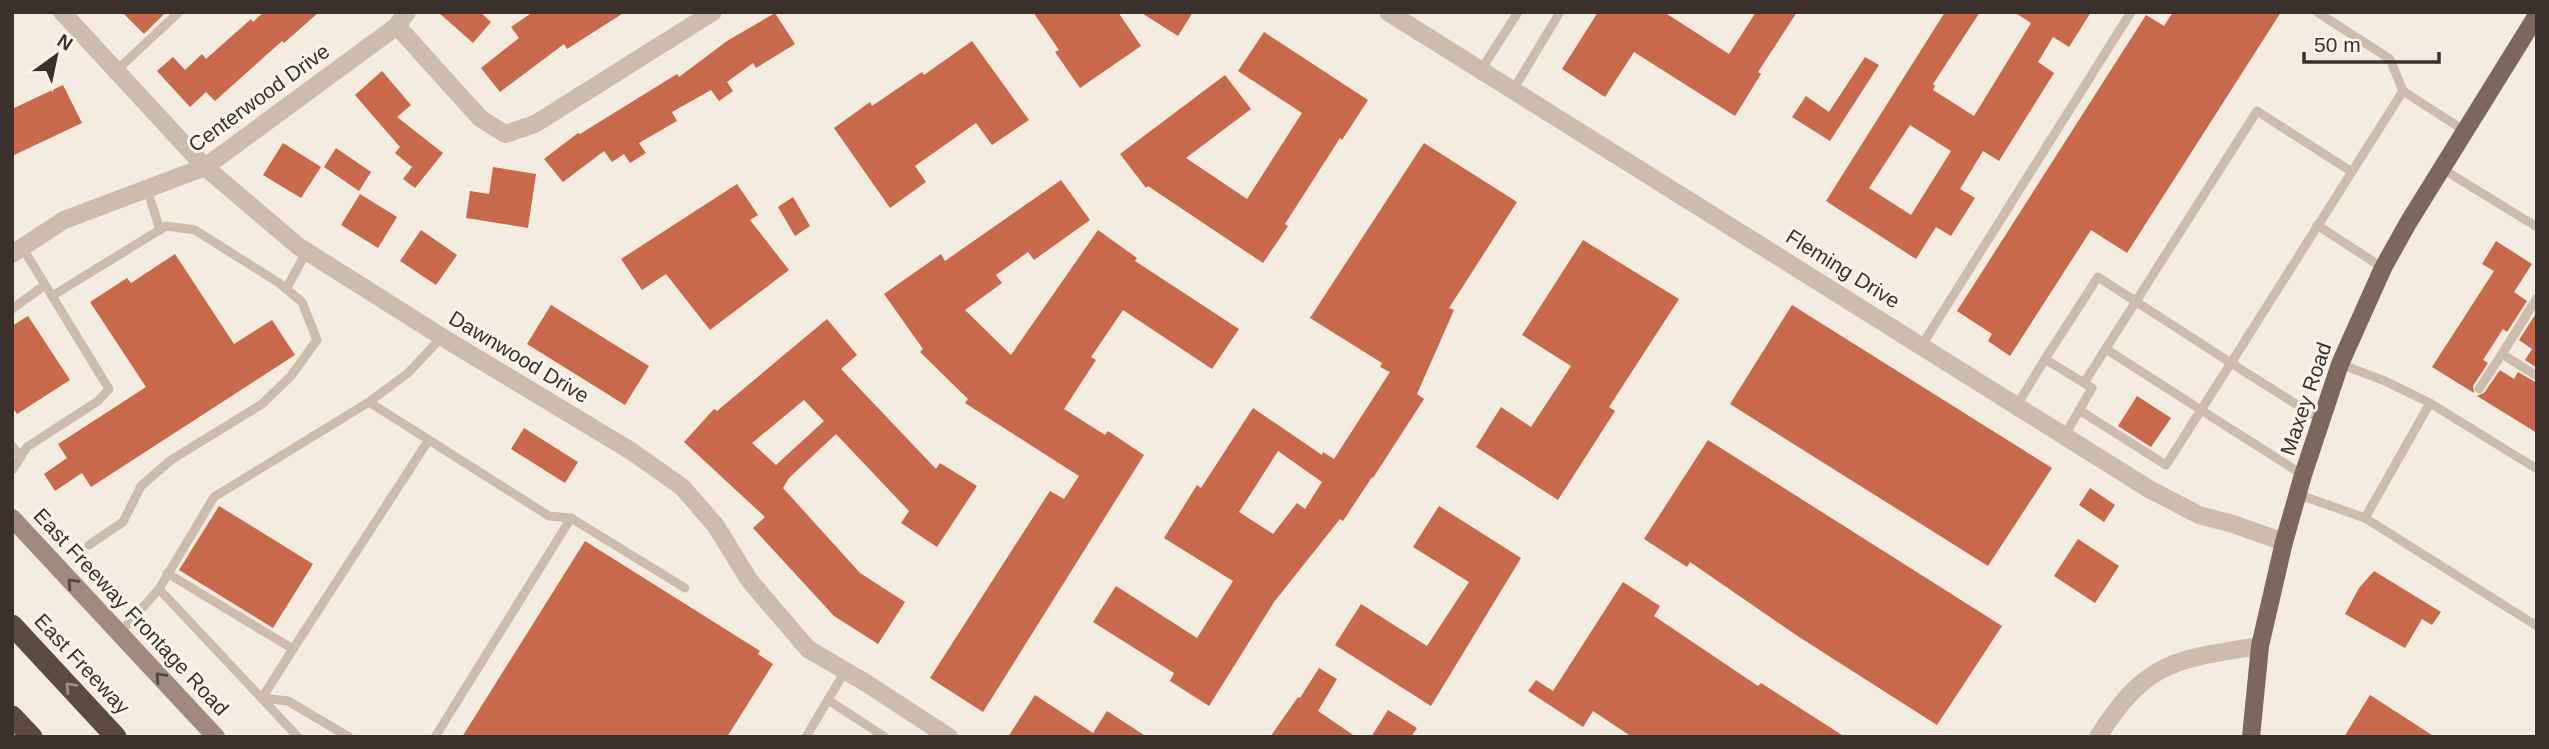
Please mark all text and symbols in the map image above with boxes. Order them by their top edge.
north arrow [21,21,91,91]
scale bar [2304,21,2439,65]
text: N [54,30,76,55]
text: 50 m [2314,33,2361,56]
street label: Centerwood Drive [184,39,333,156]
street label: Fleming Drive [1782,225,1904,313]
street label: Dawnwood Drive [445,306,593,407]
street label: Maxey Road [2275,339,2336,458]
street label: East Freeway Frontage Road [28,503,234,721]
one-way arrow [68,578,81,591]
street label: East Freeway [29,608,135,720]
one-way arrow [156,673,168,686]
one-way arrow [65,682,78,695]

